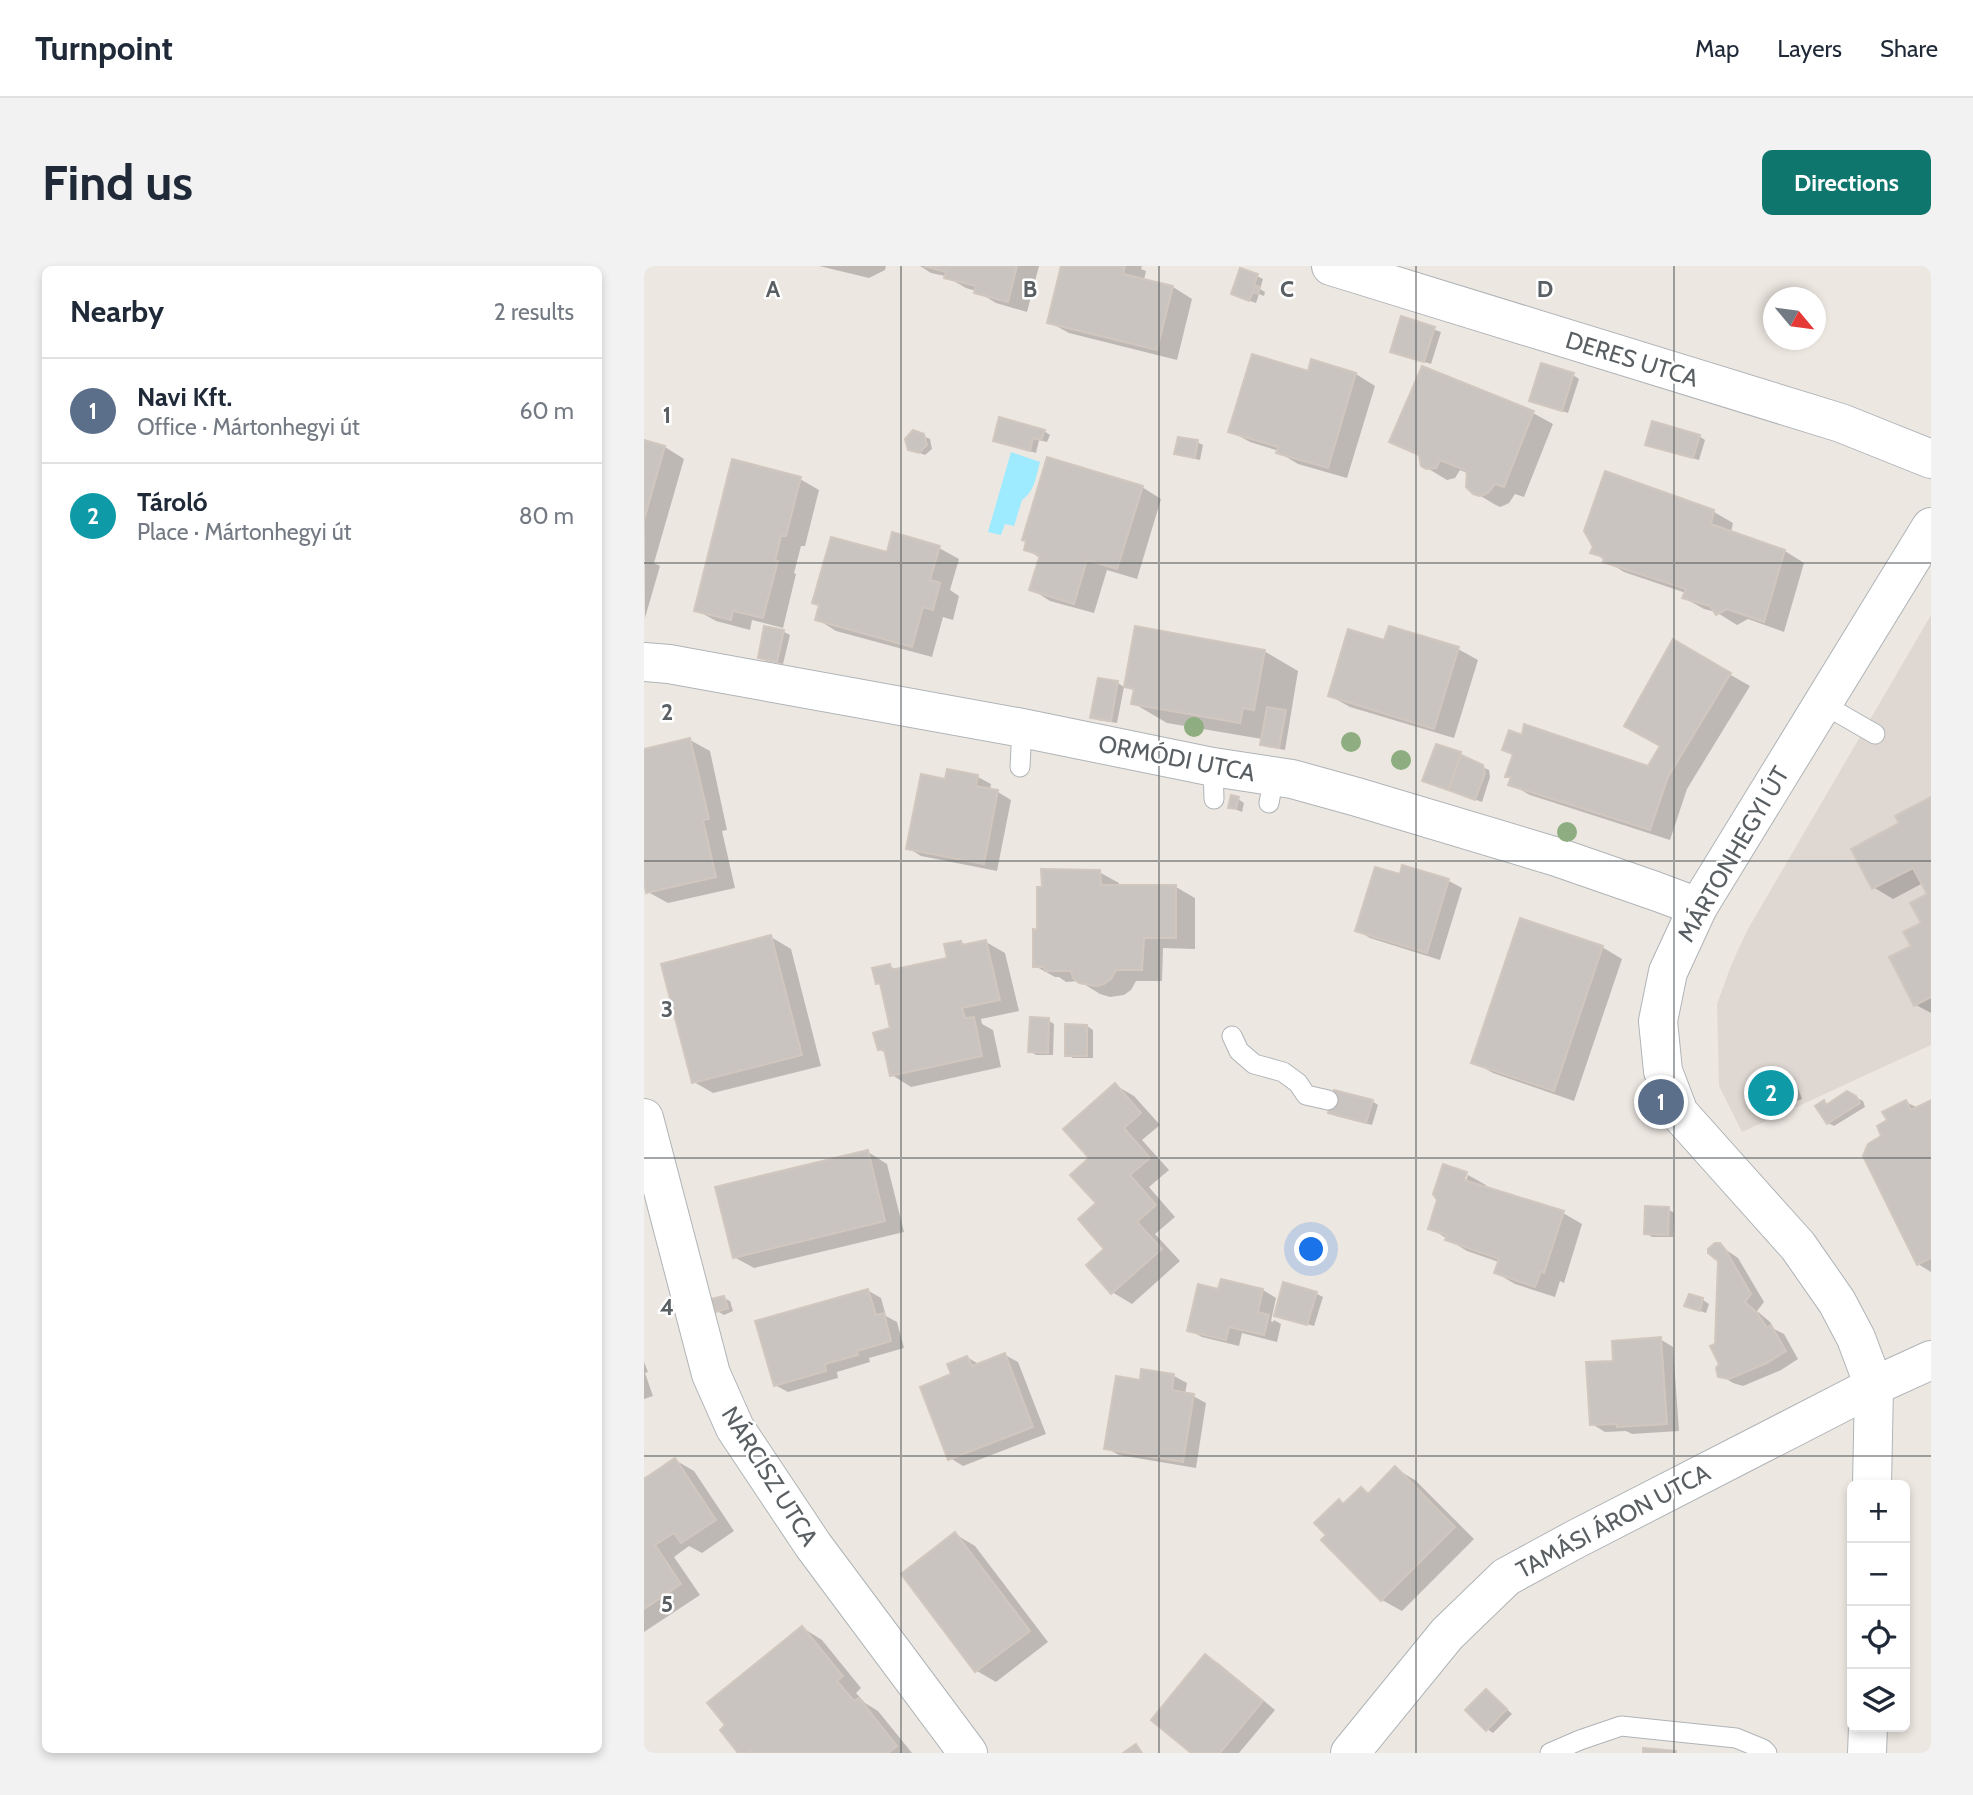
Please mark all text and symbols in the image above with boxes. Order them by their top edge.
text: Turnpoint [35,28,173,68]
text: Map [1695,34,1739,63]
text: Layers [1777,34,1842,63]
text: Share [1880,34,1938,63]
button: Directions [1762,150,1931,215]
text: Find us [42,153,193,212]
text: A [766,275,781,303]
text: B [1023,275,1037,303]
text: C [1280,275,1294,303]
text: D [1537,275,1553,303]
north arrow [1763,287,1826,350]
text: Nearby [70,293,164,330]
text: 2 results [494,298,574,326]
street label: DERES UTCA [1562,325,1702,393]
text: Navi Kft. [137,381,232,413]
text: 1 [89,397,97,425]
text: 60 m [520,397,574,425]
text: 1 [663,401,671,429]
text: Office · Mártonhegyi út [137,413,360,441]
text: Tároló [137,486,208,518]
text: 2 [87,502,99,530]
text: 80 m [519,502,574,530]
text: Place · Mártonhegyi út [137,518,352,546]
text: 2 [661,698,673,726]
street label: ORMÓDI UTCA [1096,729,1258,787]
street label: MÁRTONHEGYI ÚT [1671,761,1795,947]
text: 3 [661,995,673,1023]
pin: 2 [1748,1067,1794,1119]
pin: 1 [1638,1076,1684,1128]
your location [1294,1232,1328,1266]
text: 4 [660,1293,674,1321]
street label: NÁRCISZ UTCA [716,1401,824,1551]
street label: TAMÁSI ÁRON UTCA [1511,1458,1715,1584]
map controls [1847,1480,1910,1732]
button: + [1847,1480,1910,1543]
button: − [1847,1543,1910,1606]
text: 5 [661,1590,673,1618]
button: locate [1847,1606,1910,1669]
button: layers [1847,1669,1910,1732]

